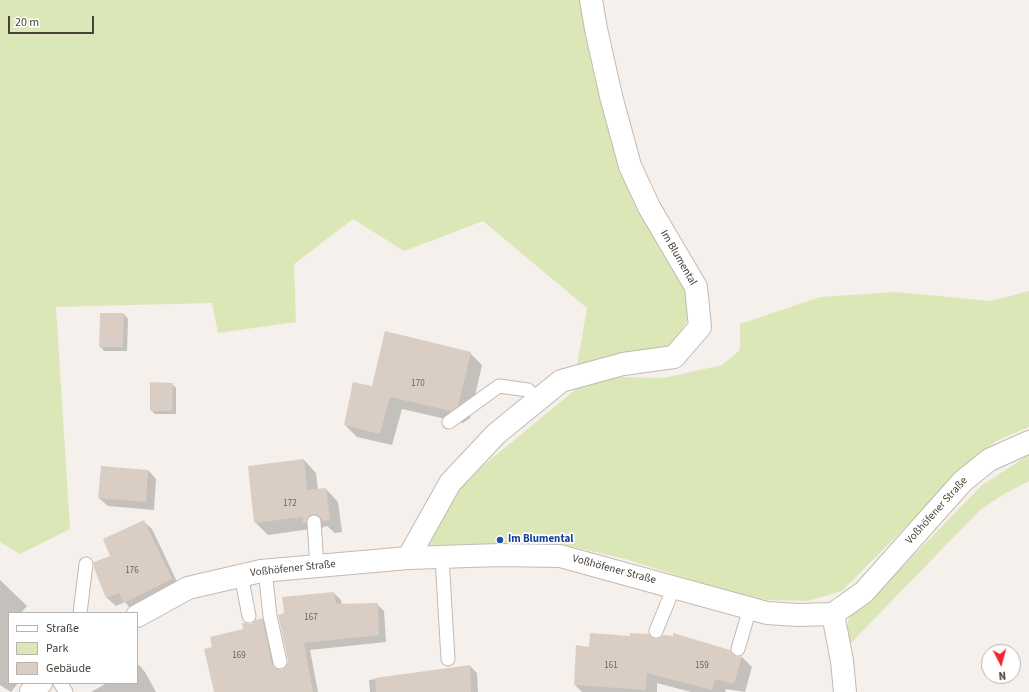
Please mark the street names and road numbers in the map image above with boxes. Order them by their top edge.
street label: Im Blumental [657,228,699,288]
street label: Voßhöfener Straße [903,475,971,547]
street label: Voßhöfener Straße [571,552,657,588]
street label: Voßhöfener Straße [250,558,336,580]

